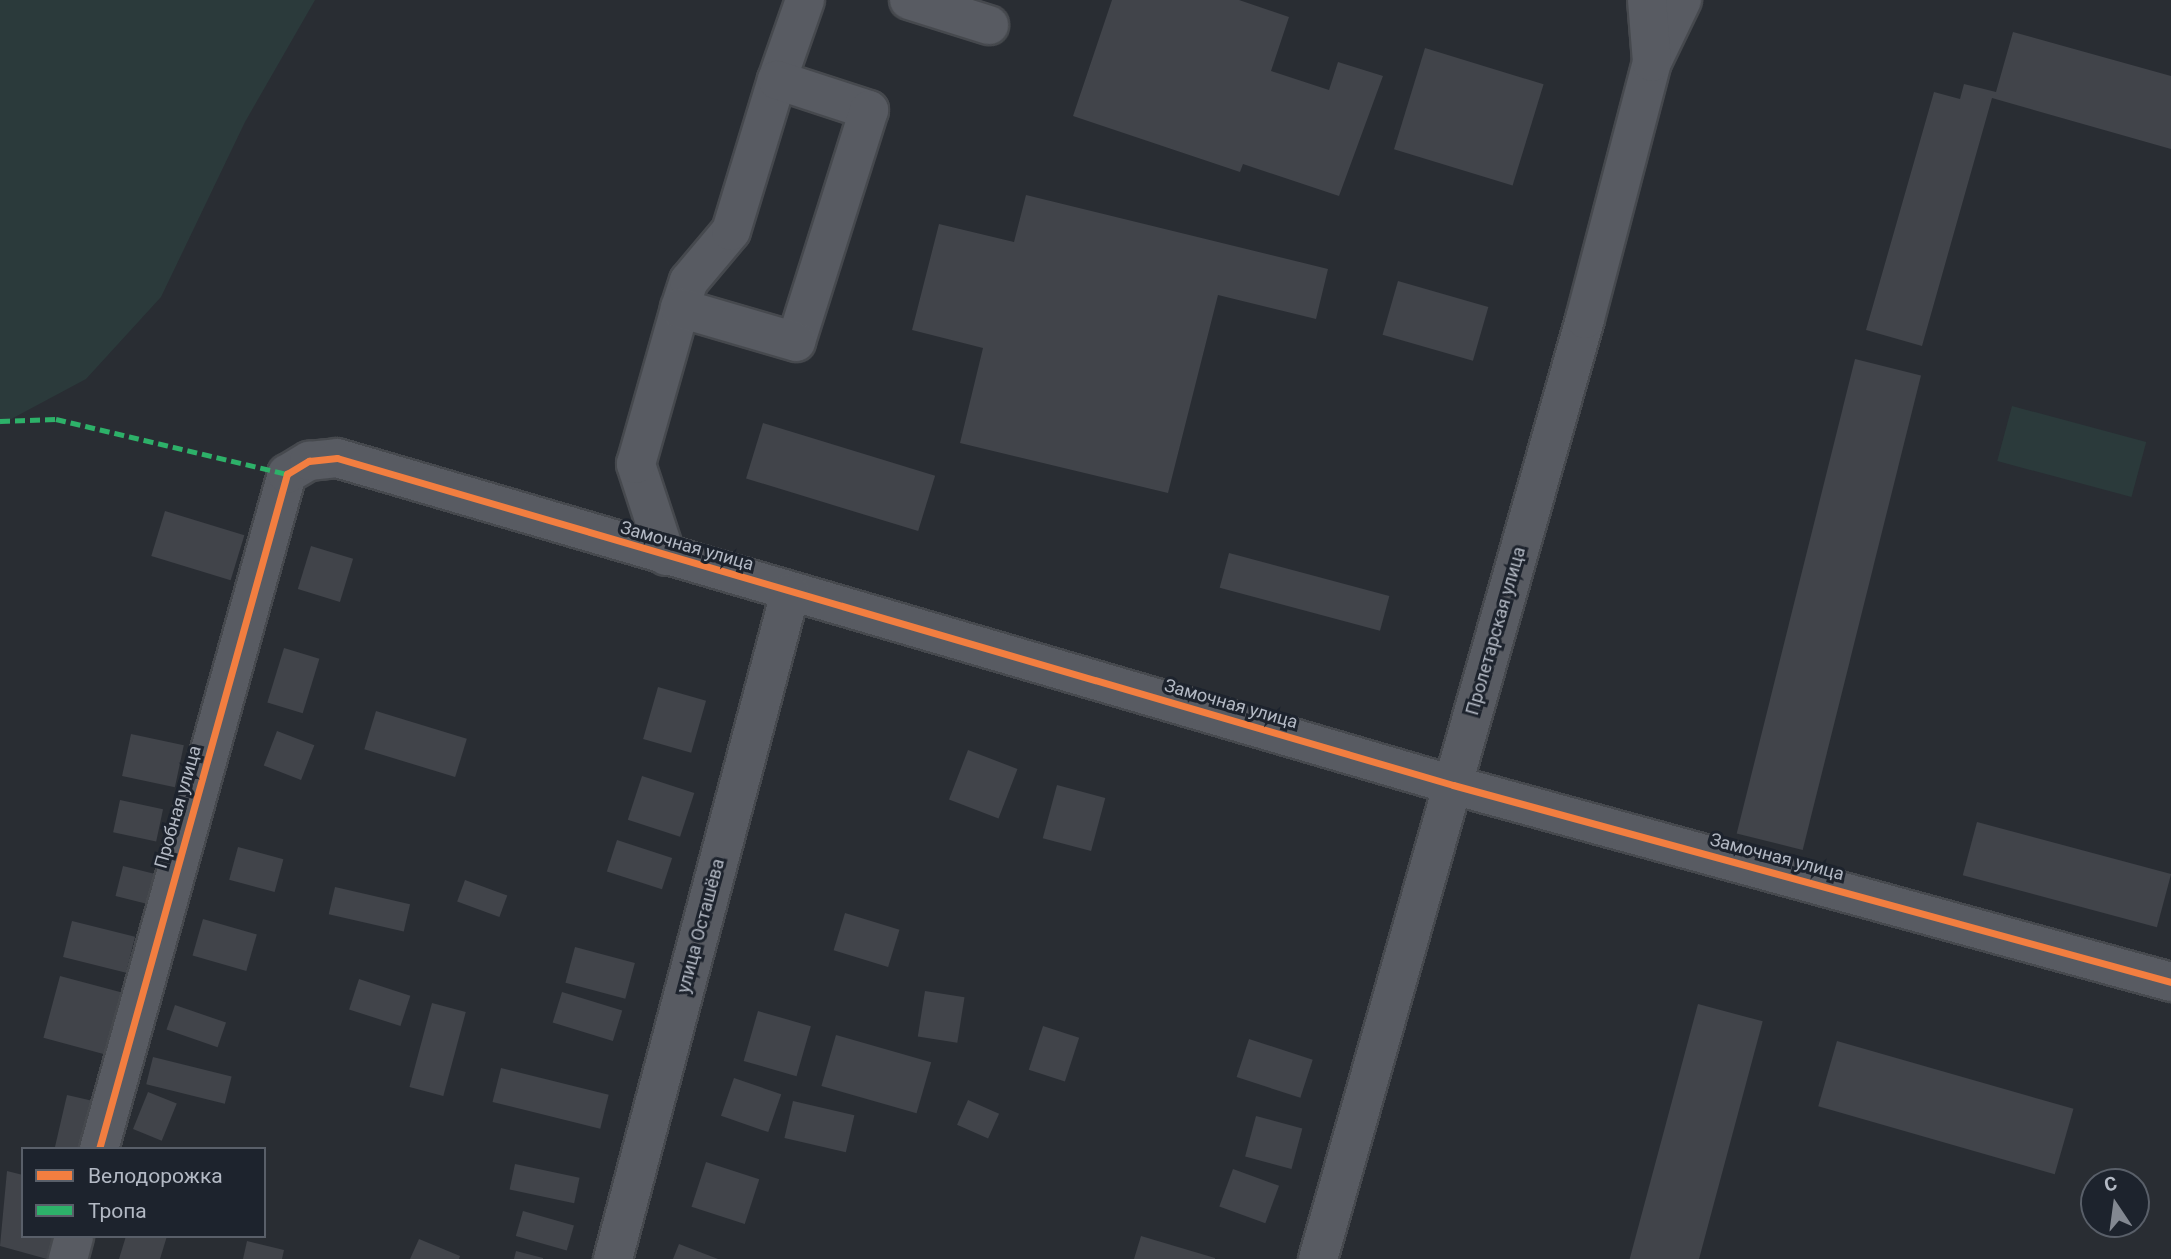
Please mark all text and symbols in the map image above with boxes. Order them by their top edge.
street label: Замочная улица [618,517,756,575]
street label: Пролетарская улица [1462,544,1530,718]
street label: Замочная улица [1162,675,1300,733]
street label: Пробная улица [150,743,206,871]
street label: Замочная улица [1708,829,1846,885]
street label: улица Осташёва [673,856,729,996]
legend [21,1147,266,1238]
text: Велодорожка [88,1164,223,1188]
north arrow [2080,1168,2150,1238]
text: С [2102,1171,2119,1197]
text: Тропа [88,1199,147,1223]

